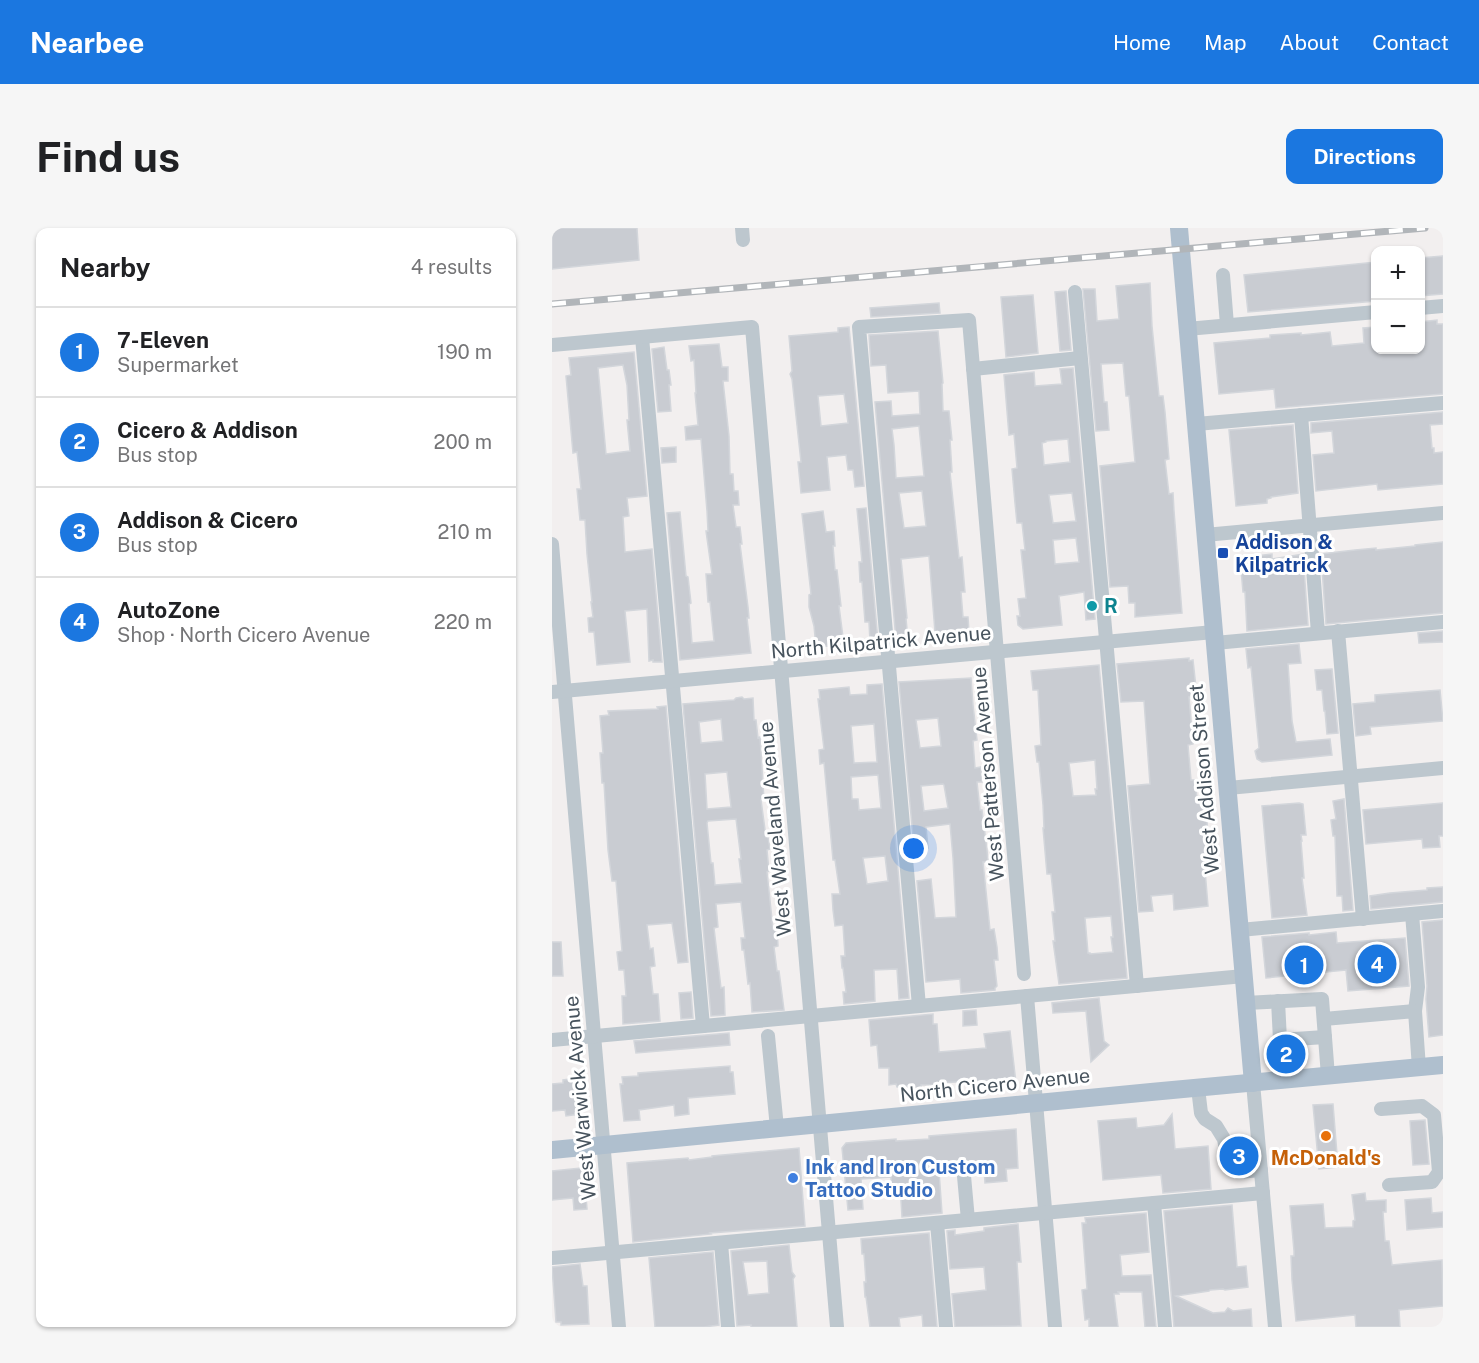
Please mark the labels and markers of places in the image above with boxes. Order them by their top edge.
place label: Addison & Kilpatrick [1235,530,1333,577]
marker: Addison & Kilpatrick [1216,546,1230,560]
place label: R [1104,594,1118,618]
marker: R [1085,599,1099,613]
pin: 1 [1284,942,1323,988]
pin: 4 [1358,942,1396,986]
pin: 2 [1266,1032,1306,1076]
marker: McDonald's [1319,1129,1333,1143]
pin: 3 [1220,1134,1258,1178]
place label: McDonald's [1271,1146,1381,1170]
place label: Ink and Iron Custom Tattoo Studio [805,1155,995,1202]
marker: Ink and Iron Custom Tattoo Studio [786,1171,800,1185]

